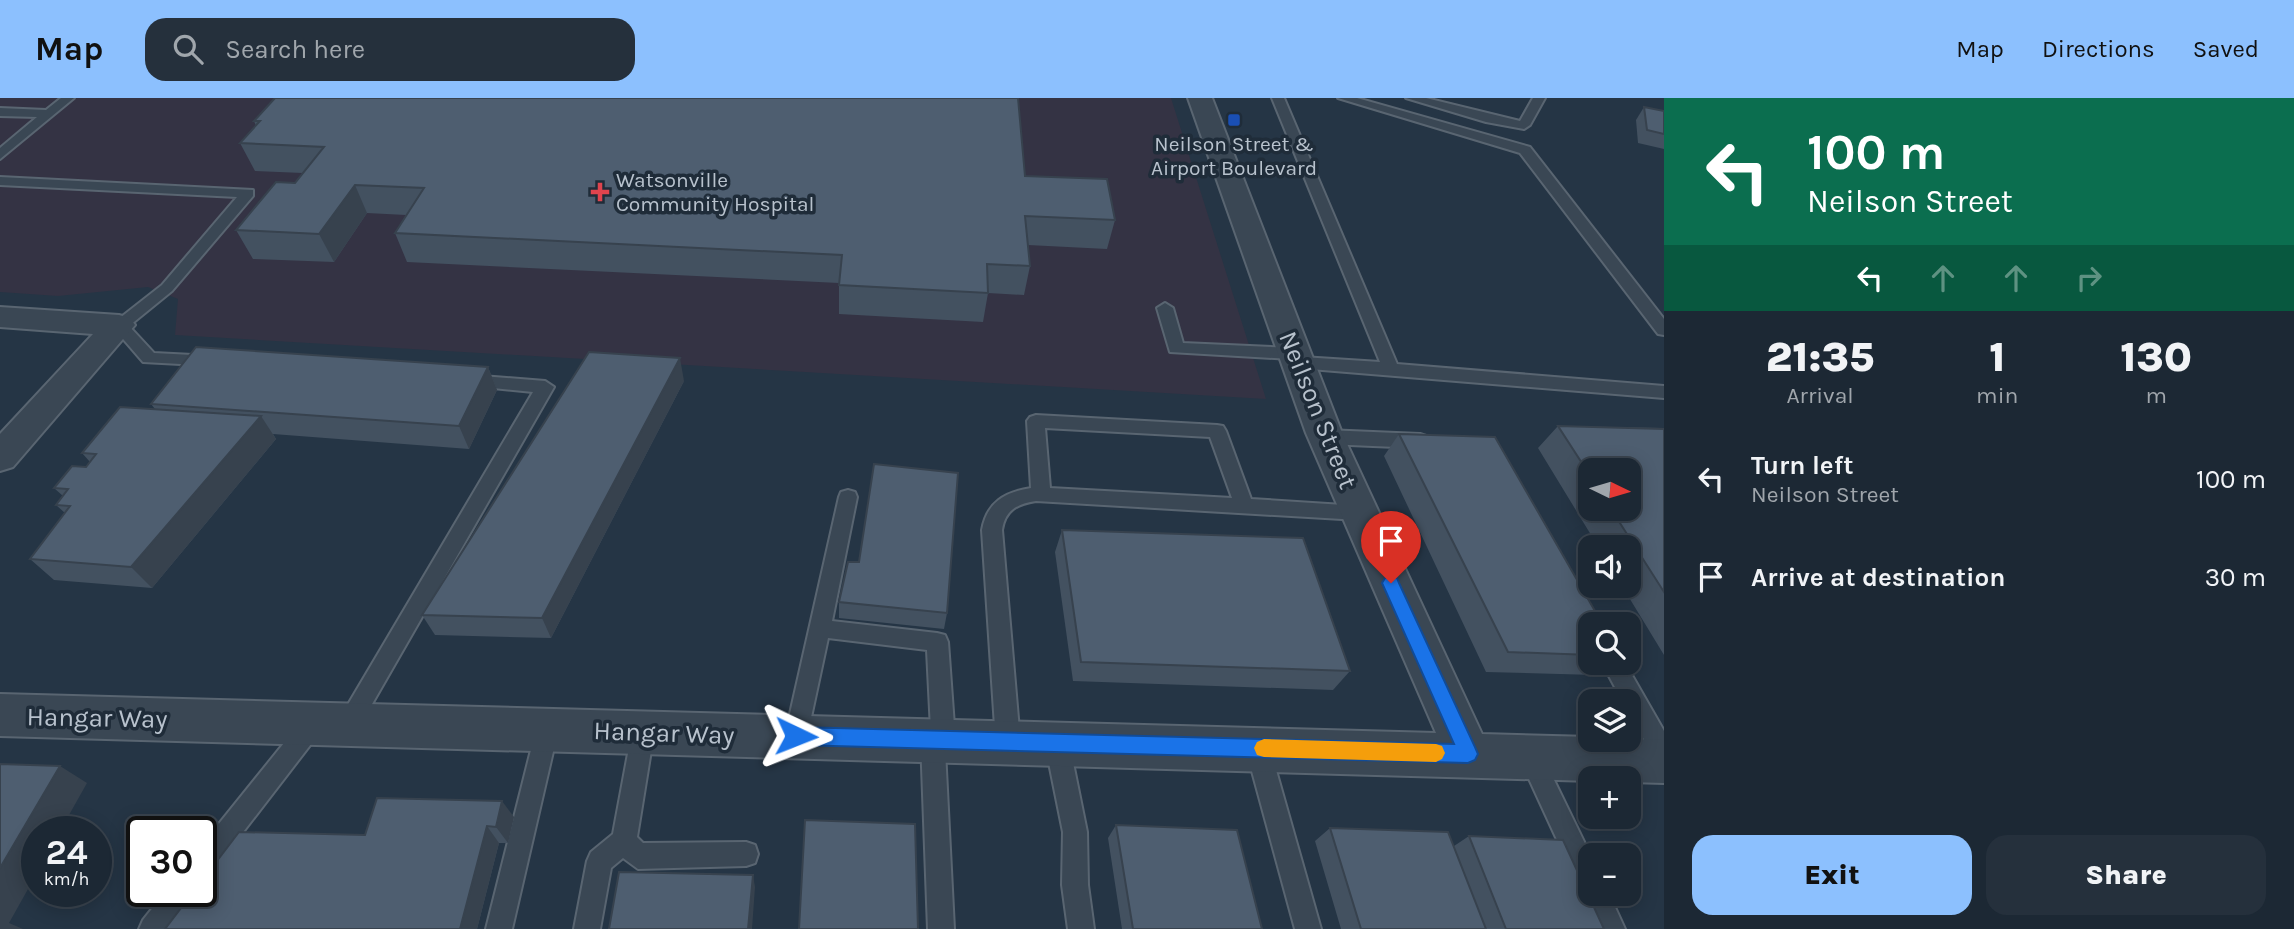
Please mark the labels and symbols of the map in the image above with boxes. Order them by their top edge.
marker: Neilson Street & Airport Boulevard [1226,112,1242,128]
place label: Neilson Street & Airport Boulevard [1151,132,1317,180]
place label: Watsonville Community Hospital [616,168,814,216]
marker: Watsonville Community Hospital [590,182,610,202]
street label: Neilson Street [1272,327,1364,494]
north arrow [1578,458,1642,522]
pin [1361,511,1421,583]
position arrow [759,699,833,773]
street label: Hangar Way [26,701,168,735]
street label: Hangar Way [593,715,735,751]
speed limit sign: 30 [126,816,217,907]

